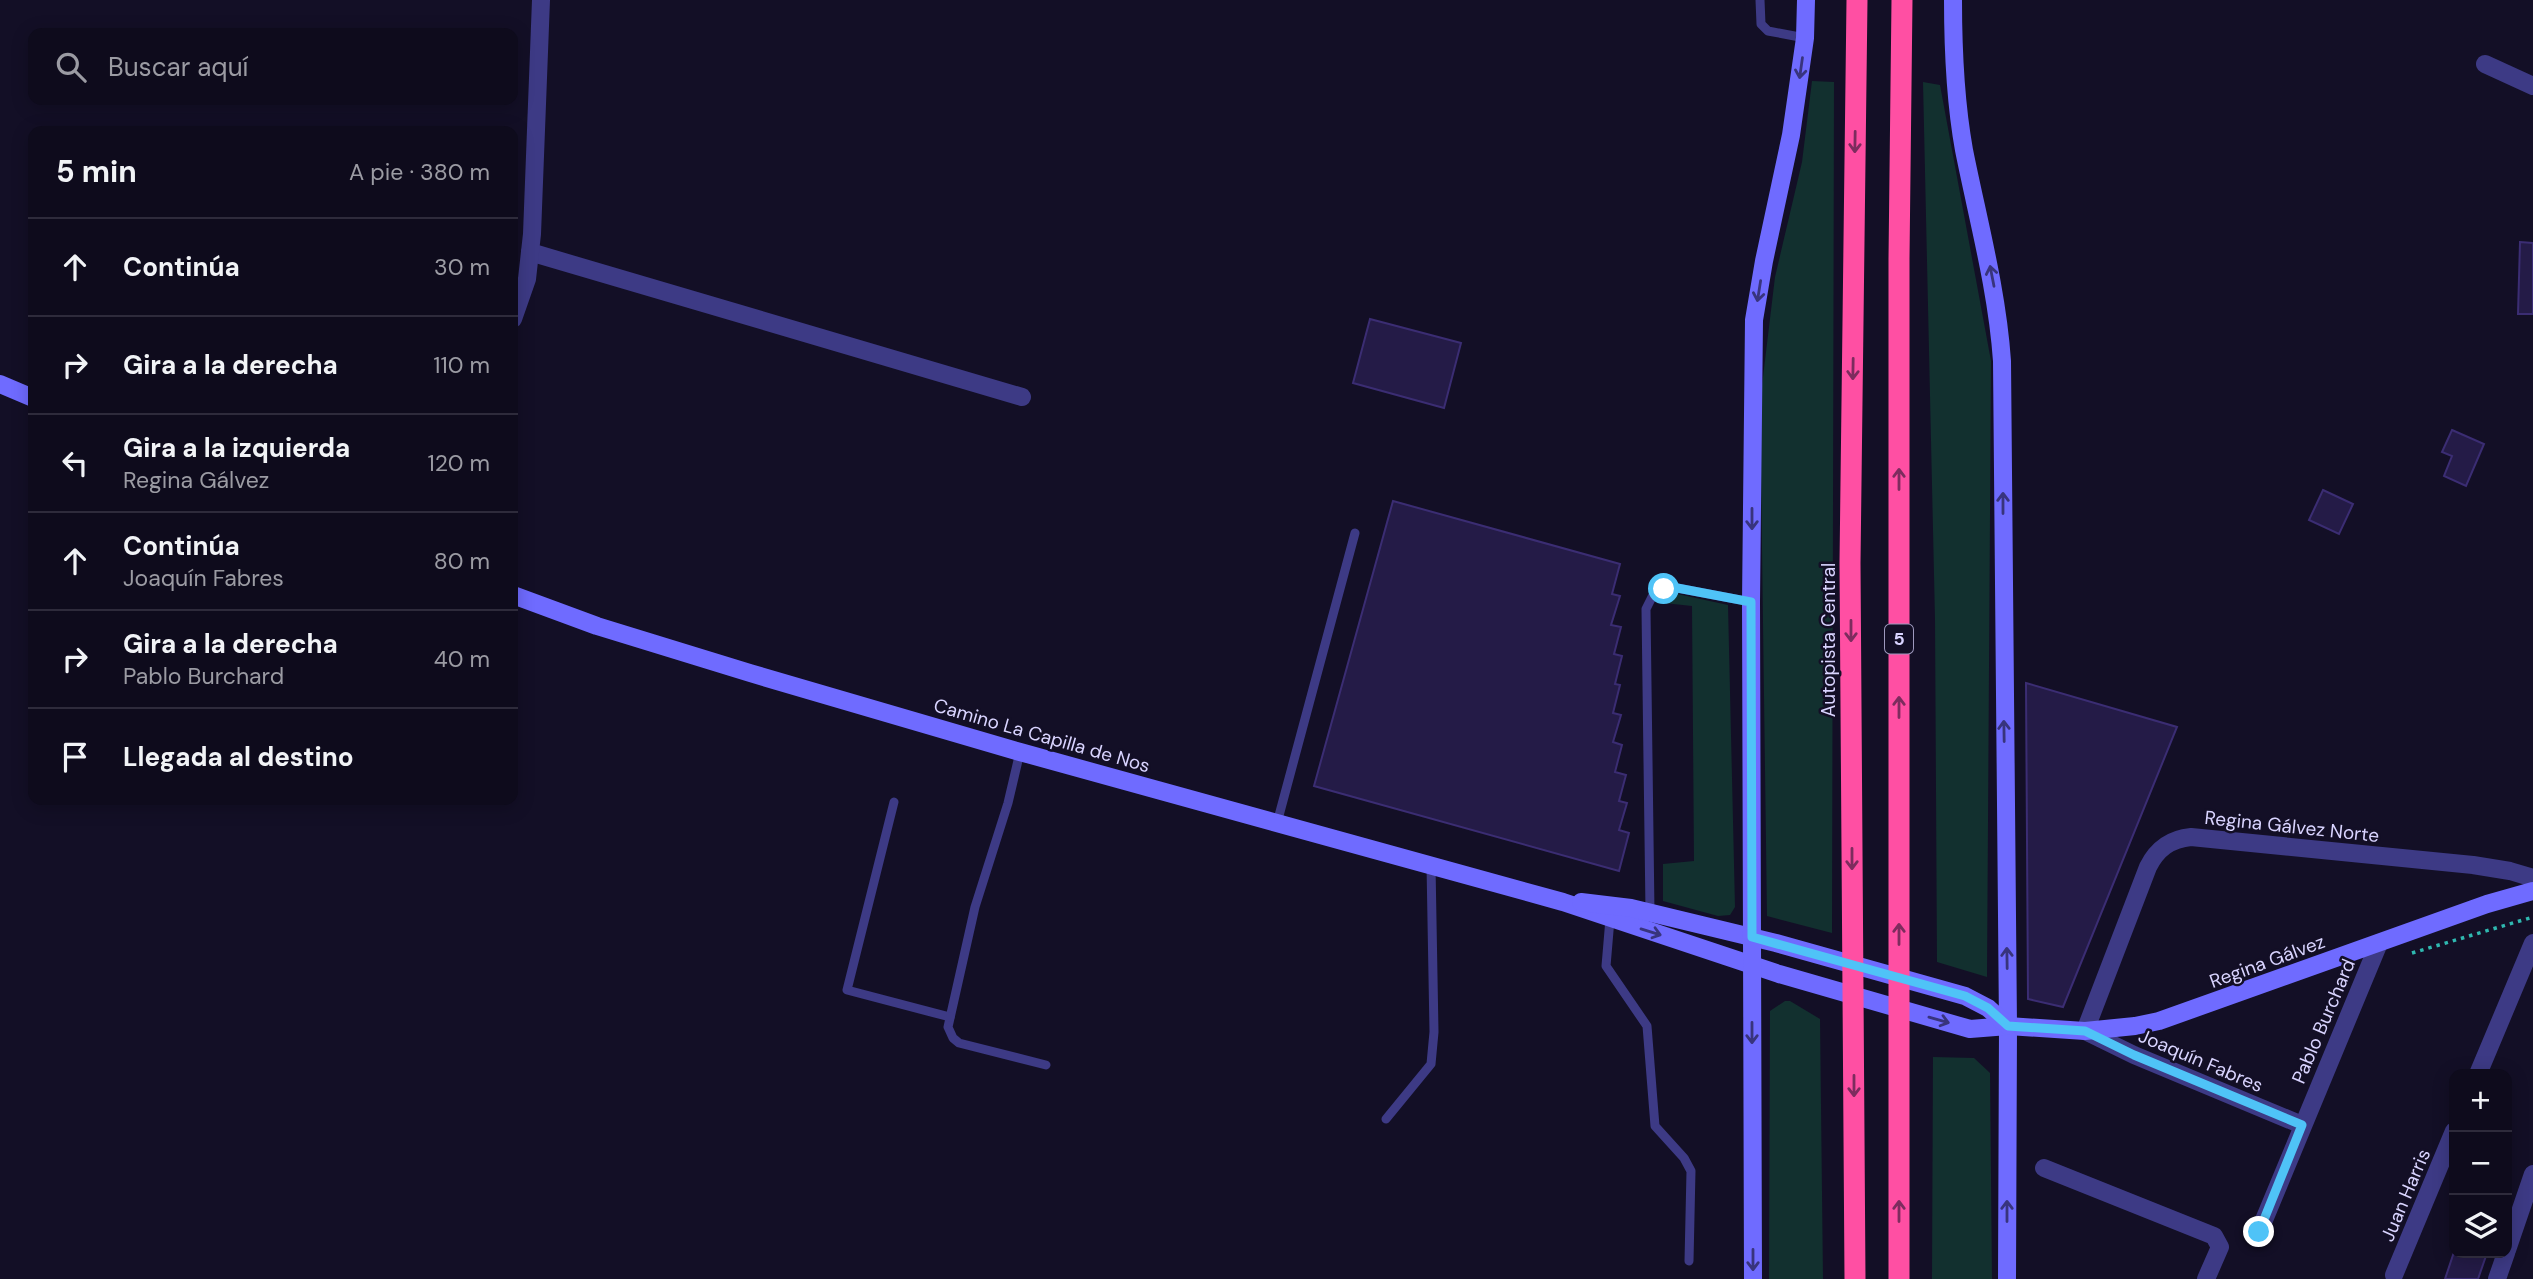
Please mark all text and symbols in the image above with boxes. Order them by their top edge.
search box [28,28,518,105]
icon: search [52,48,90,86]
text: Buscar aquí [108,50,248,84]
one-way arrow [1794,56,1807,79]
one-way arrow [1848,130,1862,153]
text: 5 min [56,152,137,191]
text: A pie · 380 m [349,157,490,187]
icon: ahead [56,248,94,286]
text: Continúa [123,250,240,284]
text: 30 m [434,252,490,282]
one-way arrow [1984,265,1998,288]
one-way arrow [1752,280,1765,302]
icon: right [56,346,94,384]
text: Gira a la derecha [123,348,338,382]
text: 110 m [433,350,490,380]
one-way arrow [1846,357,1860,380]
text: Gira a la izquierda [123,431,350,465]
icon: left [56,444,94,482]
text: 120 m [427,448,490,478]
text: Regina Gálvez [123,465,269,495]
one-way arrow [1892,468,1906,491]
one-way arrow [1996,492,2010,515]
one-way arrow [1745,507,1758,530]
text: Continúa [123,529,240,563]
icon: ahead [56,542,94,580]
text: 80 m [434,546,490,576]
text: Joaquín Fabres [123,563,284,593]
street label: Autopista Central [1816,563,1841,717]
route start [1648,573,1679,604]
one-way arrow [1844,620,1858,643]
road number: 5 [1885,624,1913,654]
text: Gira a la derecha [123,627,338,661]
icon: right [56,640,94,678]
text: 40 m [434,644,490,674]
text: Pablo Burchard [123,661,284,691]
street label: Camino La Capilla de Nos [931,693,1153,778]
one-way arrow [1892,696,1906,719]
one-way arrow [1998,719,2011,742]
icon: arrive [56,738,94,776]
text: Llegada al destino [123,740,354,774]
street label: Regina Gálvez Norte [2203,805,2380,848]
one-way arrow [1845,847,1859,870]
one-way arrow [1892,923,1906,946]
one-way arrow [1640,927,1662,940]
street label: Regina Gálvez [2206,929,2328,994]
one-way arrow [2000,947,2014,970]
street label: Pablo Burchard [2286,955,2361,1087]
one-way arrow [1927,1014,1950,1027]
one-way arrow [1745,1021,1759,1044]
street label: Joaquín Fabres [2135,1023,2267,1098]
map controls [2449,1069,2512,1258]
button: + [2449,1069,2512,1132]
one-way arrow [1847,1075,1860,1098]
button: − [2449,1132,2512,1195]
street label: Juan Harris [2375,1145,2436,1245]
button: layers [2449,1195,2512,1258]
one-way arrow [1892,1200,1906,1223]
one-way arrow [2000,1200,2014,1223]
route end [2243,1216,2274,1247]
one-way arrow [1746,1248,1760,1271]

